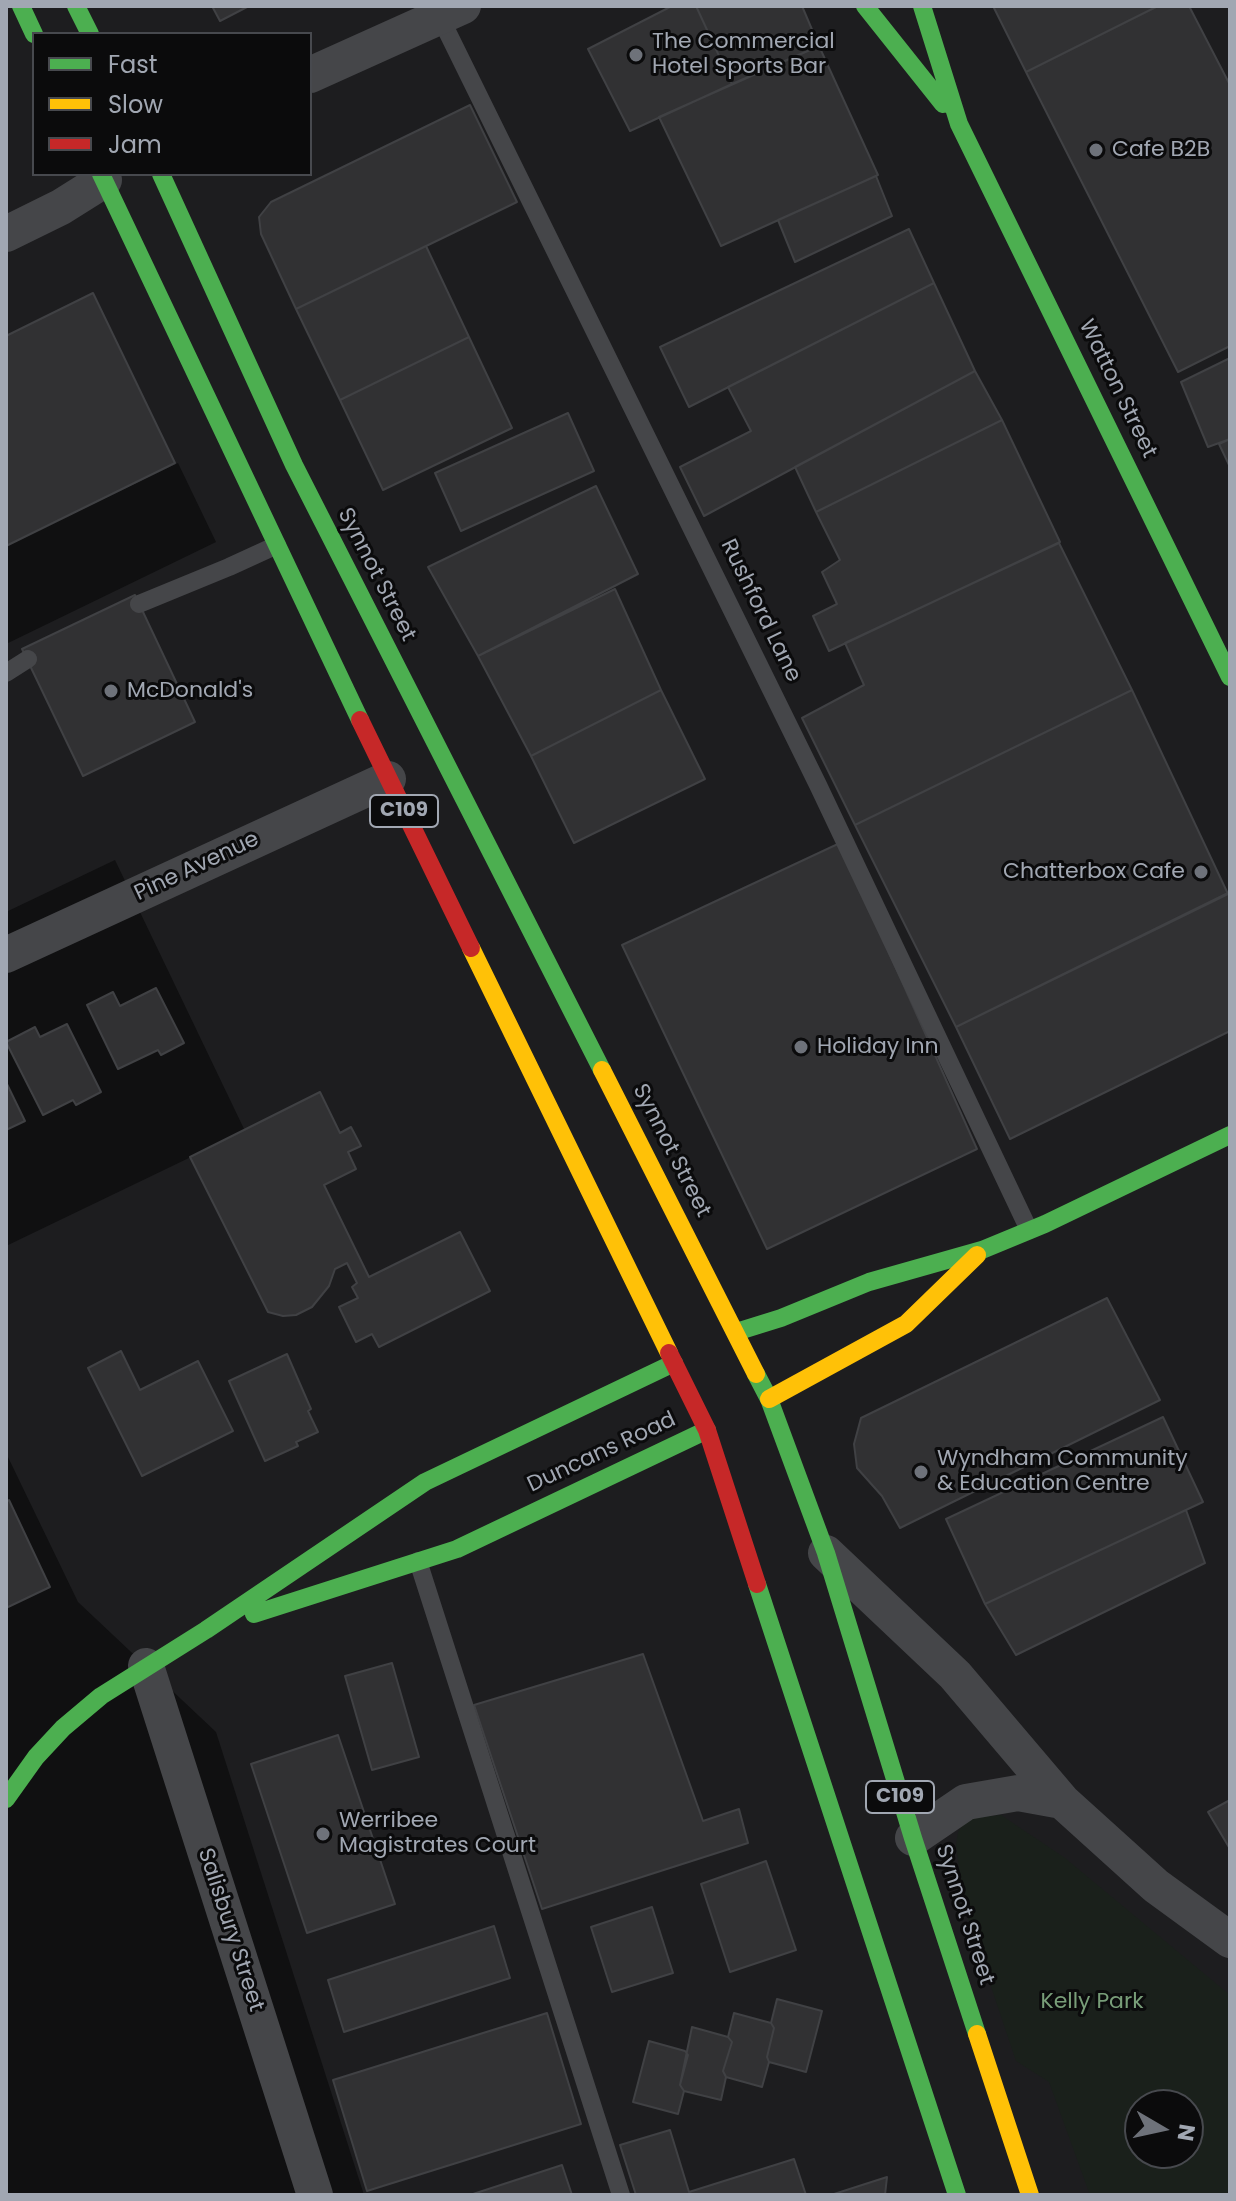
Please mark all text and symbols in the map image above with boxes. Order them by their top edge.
place label: The Commercial Hotel Sports Bar [652,29,835,80]
legend [32,32,312,176]
marker: The Commercial Hotel Sports Bar [627,46,645,64]
text: Fast [108,48,158,81]
text: Slow [108,88,163,121]
text: Jam [108,128,162,161]
place label: Cafe B2B [1112,137,1210,163]
marker: Cafe B2B [1087,141,1105,159]
street label: Watton Street [1072,315,1162,463]
street label: Synnot Street [331,504,421,646]
street label: Rushford Lane [714,535,806,687]
place label: McDonald's [127,678,253,704]
marker: McDonald's [102,682,120,700]
road number: C109 [370,795,438,827]
street label: Pine Avenue [131,827,263,907]
place label: Chatterbox Cafe [1003,859,1185,885]
marker: Chatterbox Cafe [1192,863,1210,881]
place label: Holiday Inn [817,1034,939,1060]
marker: Holiday Inn [792,1038,810,1056]
street label: Synnot Street [626,1080,716,1222]
street label: Duncans Road [524,1407,680,1499]
place label: Wyndham Community & Education Centre [937,1446,1188,1498]
marker: Wyndham Community & Education Centre [912,1463,930,1481]
road number: C109 [866,1781,934,1813]
place label: Werribee Magistrates Court [339,1808,536,1860]
marker: Werribee Magistrates Court [314,1825,332,1843]
street label: Synnot Street [929,1842,999,1988]
street label: Salisbury Street [191,1845,269,2015]
park label: Kelly Park [1040,1989,1144,2015]
north arrow [1124,2089,1204,2169]
text: N [1170,2122,1203,2143]

